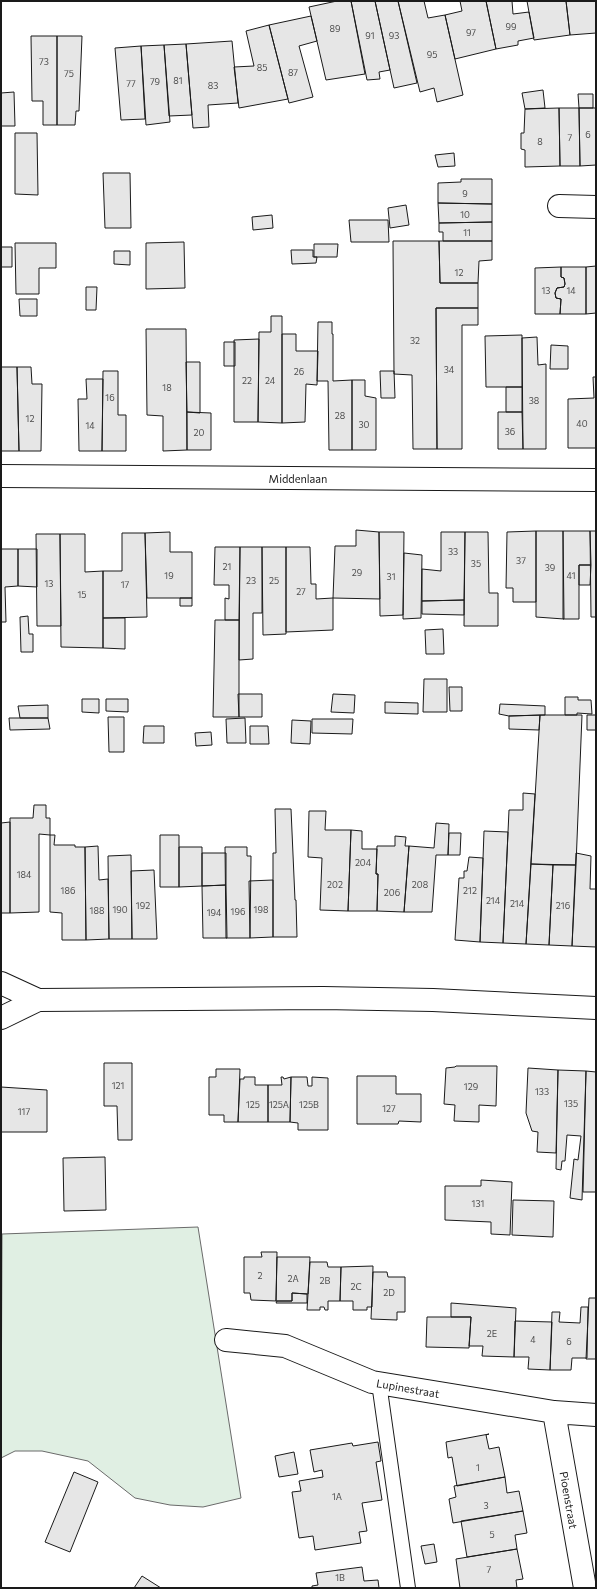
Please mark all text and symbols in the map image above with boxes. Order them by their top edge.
house number: 99 [506,21,516,32]
house number: 89 [330,23,340,34]
house number: 97 [466,27,476,38]
house number: 91 [365,30,375,41]
house number: 93 [389,30,399,41]
house number: 95 [427,49,437,60]
house number: 73 [39,56,49,67]
house number: 85 [257,62,267,73]
house number: 87 [288,67,298,78]
house number: 75 [64,68,74,79]
house number: 81 [173,75,183,86]
house number: 79 [150,76,160,87]
house number: 77 [126,78,136,89]
house number: 83 [208,80,218,91]
house number: 6 [585,129,591,140]
house number: 7 [568,132,573,143]
house number: 8 [537,136,543,147]
house number: 9 [462,188,468,199]
house number: 10 [460,209,470,220]
house number: 11 [463,227,471,238]
house number: 12 [455,267,463,278]
house number: 13 [542,285,550,296]
house number: 14 [566,285,576,296]
house number: 32 [410,335,420,346]
house number: 34 [444,364,455,375]
house number: 26 [294,366,304,377]
house number: 22 [242,375,252,386]
house number: 24 [265,375,276,386]
house number: 18 [162,382,172,393]
house number: 16 [105,392,115,403]
house number: 38 [529,395,539,406]
house number: 28 [335,410,345,421]
house number: 12 [26,413,34,424]
house number: 40 [576,418,588,429]
house number: 30 [358,419,370,430]
house number: 14 [85,420,95,431]
house number: 36 [505,426,515,437]
house number: 20 [194,427,205,438]
street label: Middenlaan [269,472,327,485]
house number: 33 [448,546,458,557]
house number: 37 [516,555,526,566]
house number: 35 [471,558,481,569]
house number: 21 [223,561,231,572]
house number: 39 [545,562,555,573]
house number: 29 [352,567,362,578]
house number: 19 [164,570,174,581]
house number: 41 [567,570,575,581]
house number: 31 [387,571,395,582]
house number: 23 [246,575,256,586]
house number: 25 [269,575,279,586]
house number: 13 [45,578,53,589]
house number: 17 [121,579,130,590]
house number: 27 [296,586,306,597]
house number: 15 [77,589,87,600]
house number: 204 [355,857,372,868]
house number: 184 [17,869,32,880]
house number: 202 [327,879,343,890]
house number: 208 [412,879,428,890]
house number: 186 [61,885,75,896]
house number: 212 [463,885,477,896]
house number: 206 [384,887,400,898]
house number: 214 [486,895,501,906]
house number: 214 [510,898,525,909]
house number: 192 [136,900,150,911]
house number: 216 [556,900,570,911]
house number: 190 [112,904,128,915]
house number: 198 [254,904,268,915]
house number: 188 [90,905,104,916]
house number: 196 [231,906,245,917]
house number: 194 [207,907,222,918]
house number: 121 [112,1080,124,1091]
house number: 129 [464,1081,478,1092]
house number: 133 [535,1086,549,1097]
house number: 135 [564,1098,578,1109]
house number: 125 [246,1099,260,1110]
house number: 125A [269,1099,289,1110]
house number: 125B [299,1099,319,1110]
house number: 127 [382,1103,396,1114]
house number: 117 [18,1106,30,1117]
house number: 131 [472,1198,484,1209]
house number: 2 [258,1270,263,1281]
house number: 2A [287,1273,299,1284]
house number: 2B [320,1275,331,1286]
house number: 2C [350,1281,362,1292]
house number: 2D [383,1287,395,1298]
house number: 2E [487,1328,497,1339]
house number: 4 [530,1334,536,1345]
house number: 6 [566,1336,572,1347]
street label: Lupinestraat [376,1376,441,1400]
house number: 1 [476,1462,480,1473]
street label: Pioenstraat [558,1470,581,1530]
house number: 1A [332,1491,342,1502]
house number: 3 [483,1500,489,1511]
house number: 5 [489,1529,495,1540]
house number: 7 [487,1564,492,1575]
house number: 1B [335,1572,345,1583]

